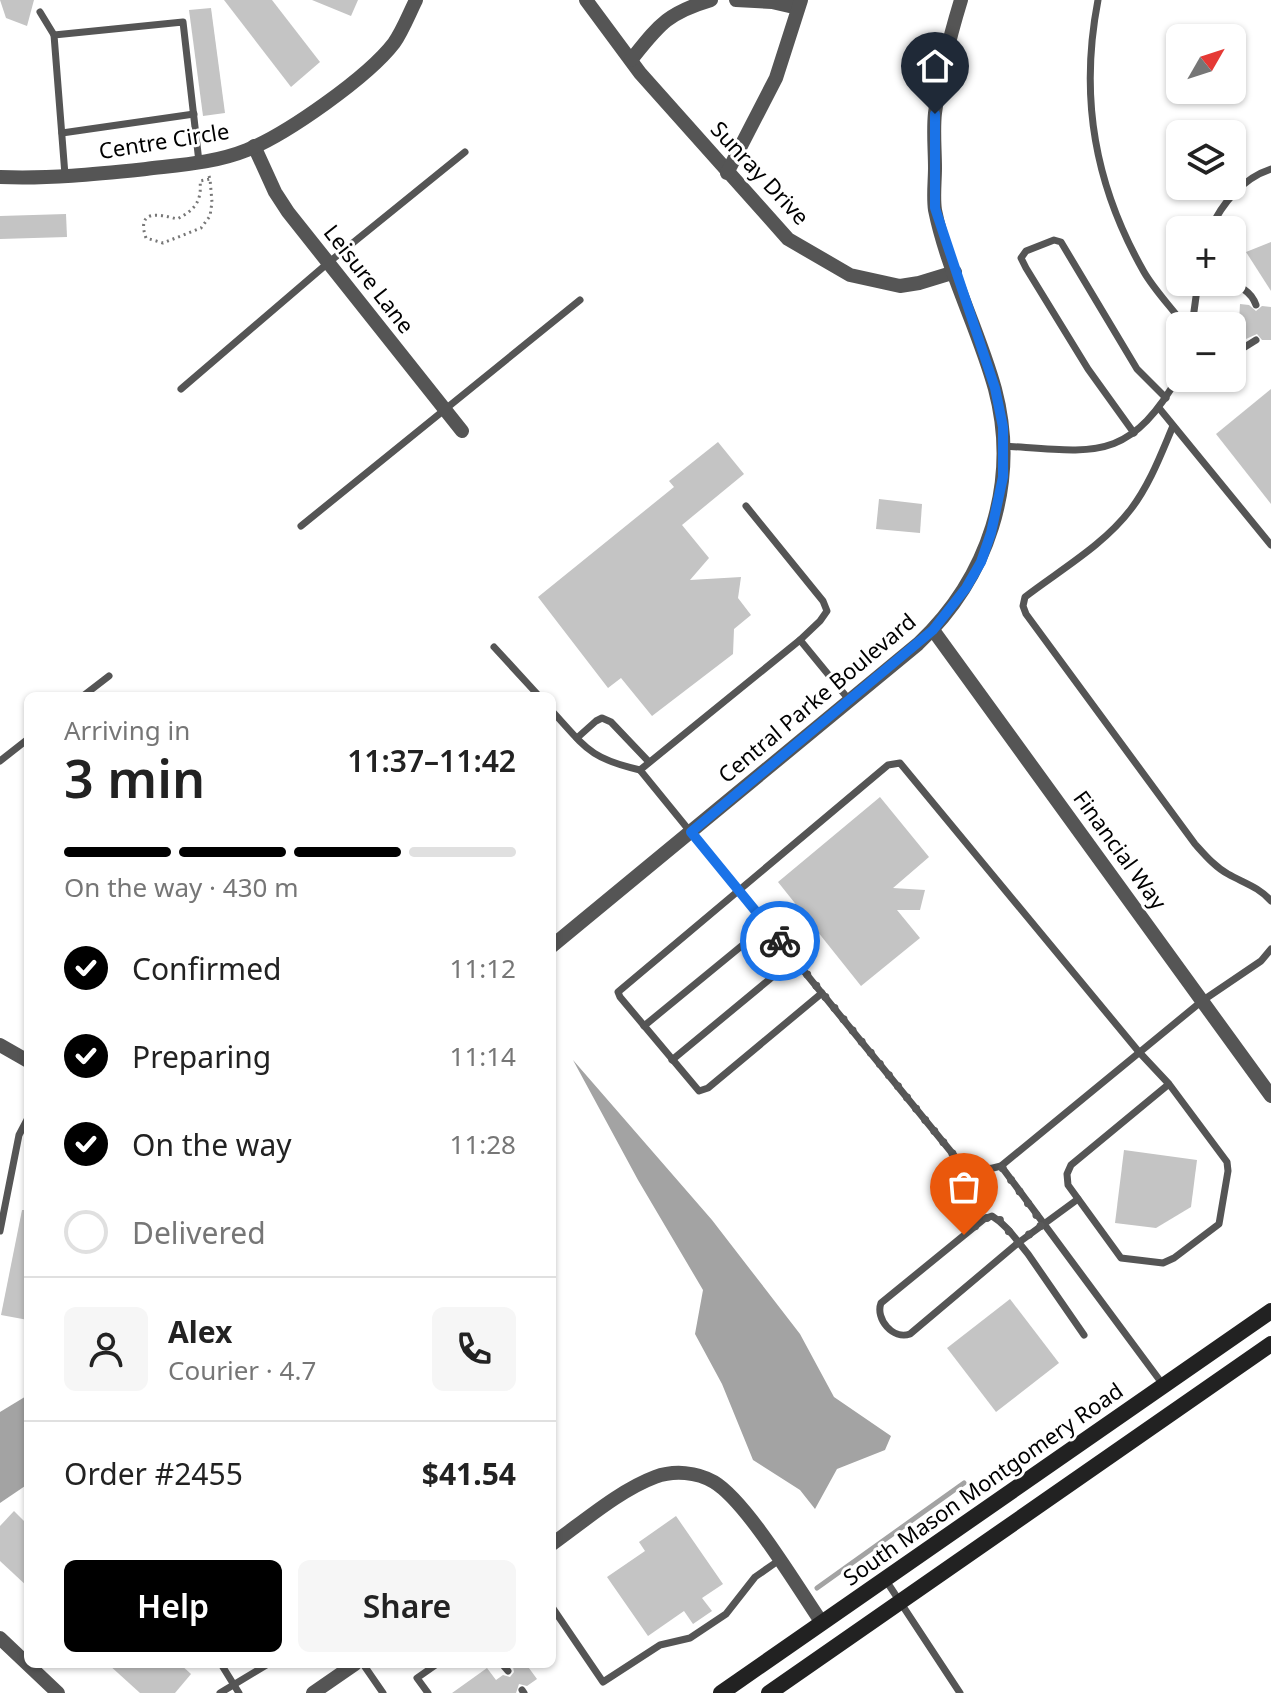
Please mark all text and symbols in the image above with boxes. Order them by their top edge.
north arrow [1166,24,1246,104]
map controls [1166,24,1246,392]
pin [901,32,969,114]
icon: home [913,44,957,88]
street label: Sunray Drive [705,114,817,231]
street label: Centre Circle [97,115,231,165]
button: layers [1166,120,1246,200]
button: + [1166,216,1246,296]
street label: Leisure Lane [318,218,422,339]
button: − [1166,312,1246,392]
street label: Central Parke Boulevard [711,606,922,789]
text: Arriving in [64,712,190,748]
text: 11:37–11:42 [347,740,516,781]
text: 3 min [64,742,205,813]
street label: Financial Way [1067,784,1175,916]
text: On the way · 430 m [64,869,298,905]
courier [740,901,820,981]
icon: bike [758,919,802,963]
icon: check [64,946,108,990]
text: Confirmed [132,948,282,989]
text: 11:12 [450,950,516,986]
icon: check [64,1034,108,1078]
text: Preparing [132,1036,271,1077]
text: 11:14 [450,1038,516,1074]
icon: check [64,1122,108,1166]
text: On the way [132,1124,292,1165]
text: 11:28 [450,1126,516,1162]
pin [930,1153,998,1235]
icon: bag [942,1165,986,1209]
text: Delivered [132,1212,266,1253]
button: person [64,1307,148,1391]
button: phone [432,1307,516,1391]
text: Alex [168,1311,232,1352]
text: Courier · 4.7 [168,1352,316,1388]
street label: South Mason Montgomery Road [837,1375,1128,1592]
text: Order #2455 [64,1453,243,1494]
text: $41.54 [422,1453,516,1494]
button: Help [64,1560,282,1652]
button: Share [298,1560,516,1652]

